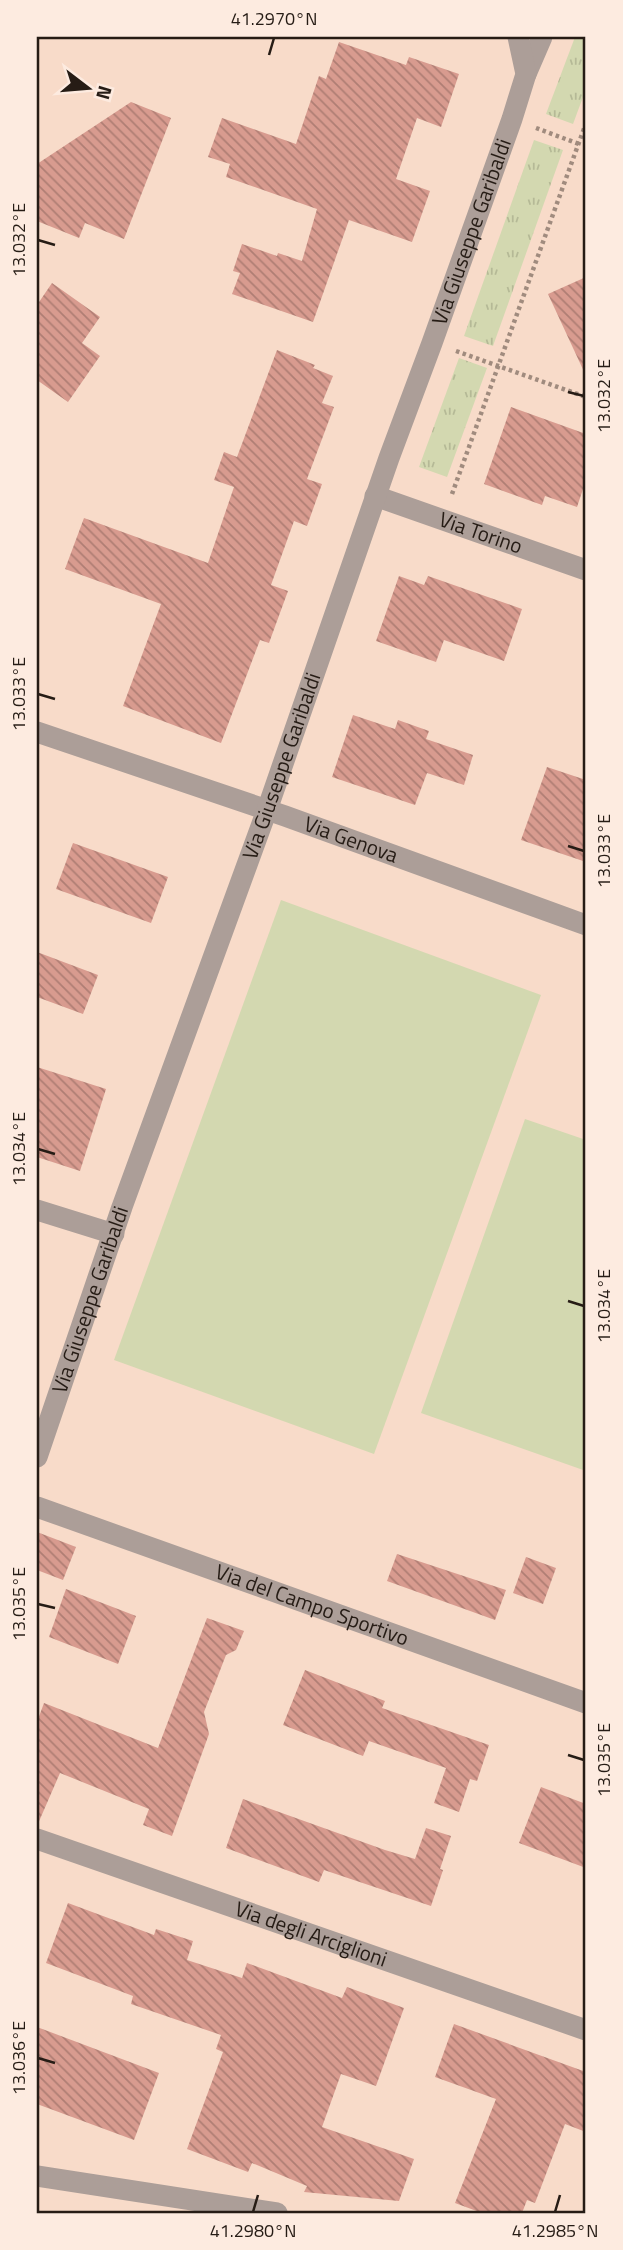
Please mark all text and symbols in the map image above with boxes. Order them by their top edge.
text: 41.2970°N [231,5,317,32]
north arrow [52,52,122,122]
text: N [89,82,121,103]
street label: Via Giuseppe Garibaldi [423,134,519,329]
text: 13.032°E [5,203,32,277]
text: 13.032°E [590,359,617,433]
street label: Via Torino [435,503,527,562]
text: 13.033°E [5,657,32,731]
street label: Via Giuseppe Garibaldi [233,668,328,864]
street label: Via Genova [300,807,403,871]
text: 13.033°E [590,814,617,888]
text: 13.034°E [5,1112,32,1186]
street label: Via Giuseppe Garibaldi [43,1202,136,1397]
text: 13.034°E [590,1269,617,1343]
street label: Via del Campo Sportivo [211,1555,413,1653]
text: 13.035°E [5,1567,32,1641]
text: 13.035°E [590,1723,617,1797]
street label: Via degli Arciglioni [231,1892,392,1975]
text: 13.036°E [5,2021,32,2095]
text: 41.2980°N [210,2217,296,2244]
text: 41.2985°N [512,2217,598,2244]

